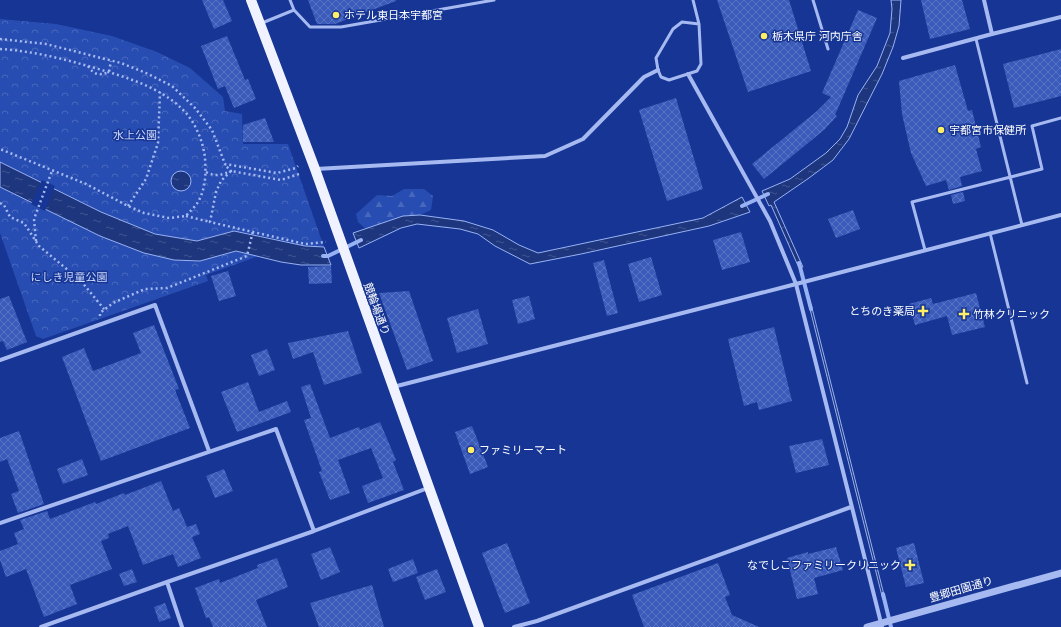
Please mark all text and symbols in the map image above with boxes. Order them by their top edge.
place label: ホテル東日本宇都宮 [344,9,443,22]
marker: ホテル東日本宇都宮 [331,10,341,20]
place label: 栃木県庁 河内庁舎 [772,30,863,43]
marker: 栃木県庁 河内庁舎 [759,31,769,41]
place label: 宇都宮市保健所 [949,124,1027,137]
marker: 宇都宮市保健所 [936,125,946,135]
park label: 水上公園 [113,129,157,142]
park label: にしき児童公園 [31,271,108,284]
street label: 競輪場通り [361,281,392,337]
place label: とちのき薬局 [849,305,915,318]
marker: とちのき薬局 [918,306,928,316]
marker: 竹林クリニック [958,308,970,320]
place label: 竹林クリニック [973,308,1050,321]
place label: ファミリーマート [479,444,567,457]
marker: ファミリーマート [466,445,476,455]
place label: なでしこファミリークリニック [747,559,901,572]
marker: なでしこファミリークリニック [904,559,916,571]
street label: 豊郷田園通り [928,574,995,605]

